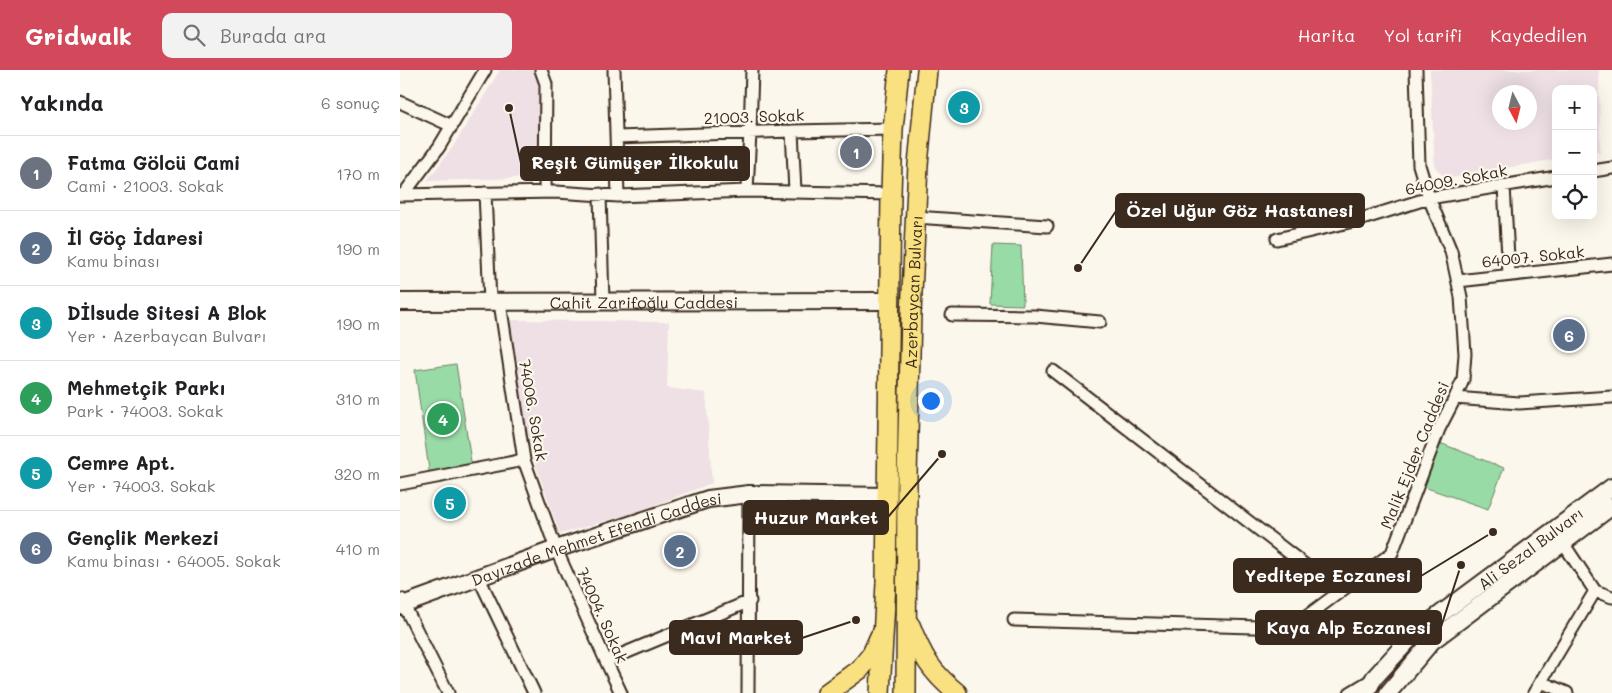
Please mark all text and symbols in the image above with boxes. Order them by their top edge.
search box [162,13,512,58]
text: Gridwalk [25,20,132,51]
icon: search [180,21,208,49]
text: Burada ara [220,23,327,48]
text: Harita [1298,23,1355,47]
text: Yol tarifi [1383,23,1462,47]
text: Kaydedilen [1490,23,1587,47]
north arrow [1492,85,1537,130]
map controls [1552,85,1597,220]
button: + [1552,85,1597,130]
pin: 3 [948,88,980,126]
text: Yakında [20,89,104,116]
text: 6 sonuç [321,92,380,113]
street label: 21003. Sokak [703,104,805,128]
button: − [1552,130,1597,175]
pin: 1 [840,133,872,171]
callout: Reşit Gümüşer İlkokulu [521,147,749,180]
text: Fatma Gölcü Cami [67,150,241,175]
text: Reşit Gümüşer İlkokulu [531,150,739,174]
street label: 64009. Sokak [1403,159,1509,199]
text: 1 [32,163,40,184]
text: 170 m [336,163,380,184]
text: Cami · 21003. Sokak [67,175,224,196]
button: locate [1552,175,1597,220]
callout: Özel Uğur Göz Hastanesi [1116,194,1364,227]
text: Özel Uğur Göz Hastanesi [1126,198,1354,222]
street label: Azerbaycan Bulvarı [899,215,926,369]
text: İl Göç İdaresi [67,225,204,250]
text: 2 [32,238,40,259]
text: 190 m [336,238,380,259]
street label: 64007. Sokak [1481,240,1585,272]
text: Kamu binası [67,250,160,271]
street label: Cahit Zarifoğlu Caddesi [550,291,738,312]
text: Dİlsude Sitesi A Blok [67,300,267,325]
text: 3 [31,313,41,334]
text: 190 m [336,313,380,334]
pin: 6 [1553,316,1585,354]
text: Yer · Azerbaycan Bulvarı [67,325,267,346]
street label: 74006. Sokak [515,357,553,463]
text: Mehmetçik Parkı [67,375,226,400]
street label: Malik Ejder Caddesi [1375,378,1453,532]
text: 4 [31,388,41,409]
text: 310 m [336,388,380,409]
your location [918,388,944,414]
text: Park · 74003. Sokak [67,400,223,421]
pin: 4 [427,400,459,438]
text: Cemre Apt. [67,450,175,475]
text: 5 [31,463,41,484]
text: 320 m [334,463,380,484]
text: Yer · 74003. Sokak [67,475,215,496]
pin: 5 [434,484,466,522]
street label: Dayızade Mehmet Efendi Caddesi [468,487,723,590]
callout: Huzur Market [744,501,888,534]
street label: Ali Sezal Bulvarı [1473,502,1587,594]
text: Huzur Market [754,505,878,529]
text: Gençlik Merkezi [67,525,219,550]
pin: 2 [664,532,696,570]
text: 6 [31,538,41,559]
text: 410 m [336,538,380,559]
text: Kamu binası · 64005. Sokak [67,550,281,571]
callout: Yeditepe Eczanesi [1234,559,1421,592]
text: Yeditepe Eczanesi [1245,563,1412,587]
street label: 74004. Sokak [573,564,633,666]
callout: Kaya Alp Eczanesi [1256,611,1441,644]
text: Kaya Alp Eczanesi [1266,615,1432,639]
callout: Mavi Market [670,621,802,654]
text: Mavi Market [680,625,792,649]

